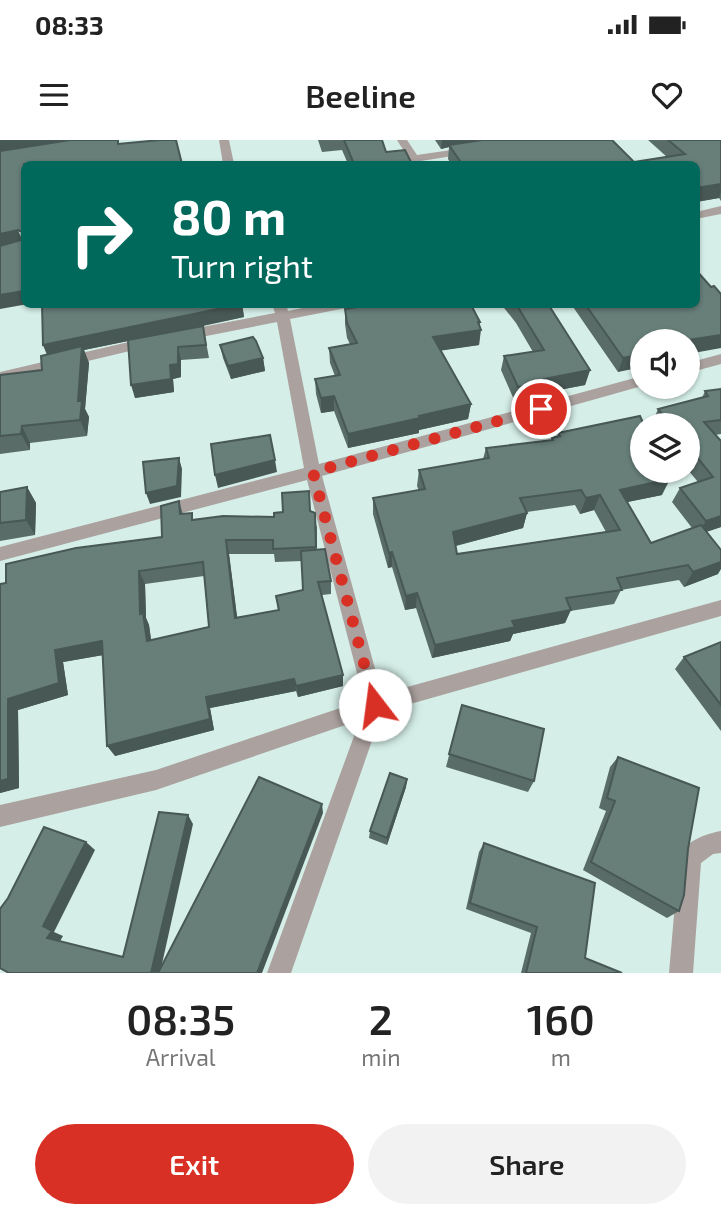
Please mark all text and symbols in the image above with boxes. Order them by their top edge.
text: 08:33 [35,9,104,40]
icon: menu [35,76,73,114]
text: Beeline [305,76,416,114]
icon: heart [648,76,686,114]
text: 80 m [171,186,286,245]
icon: right [56,189,147,280]
text: Turn right [171,246,313,284]
map controls [630,329,700,483]
button: sound [630,329,700,399]
pin [511,379,571,439]
icon: arrive [522,390,560,428]
button: layers [630,413,700,483]
position arrow [338,668,412,742]
text: 08:35 [126,993,235,1043]
text: 2 [369,993,393,1043]
text: 160 [527,993,595,1043]
text: Arrival [146,1043,216,1071]
text: min [361,1043,401,1071]
text: m [551,1043,571,1071]
button: Exit [35,1124,354,1204]
button: Share [368,1124,686,1204]

